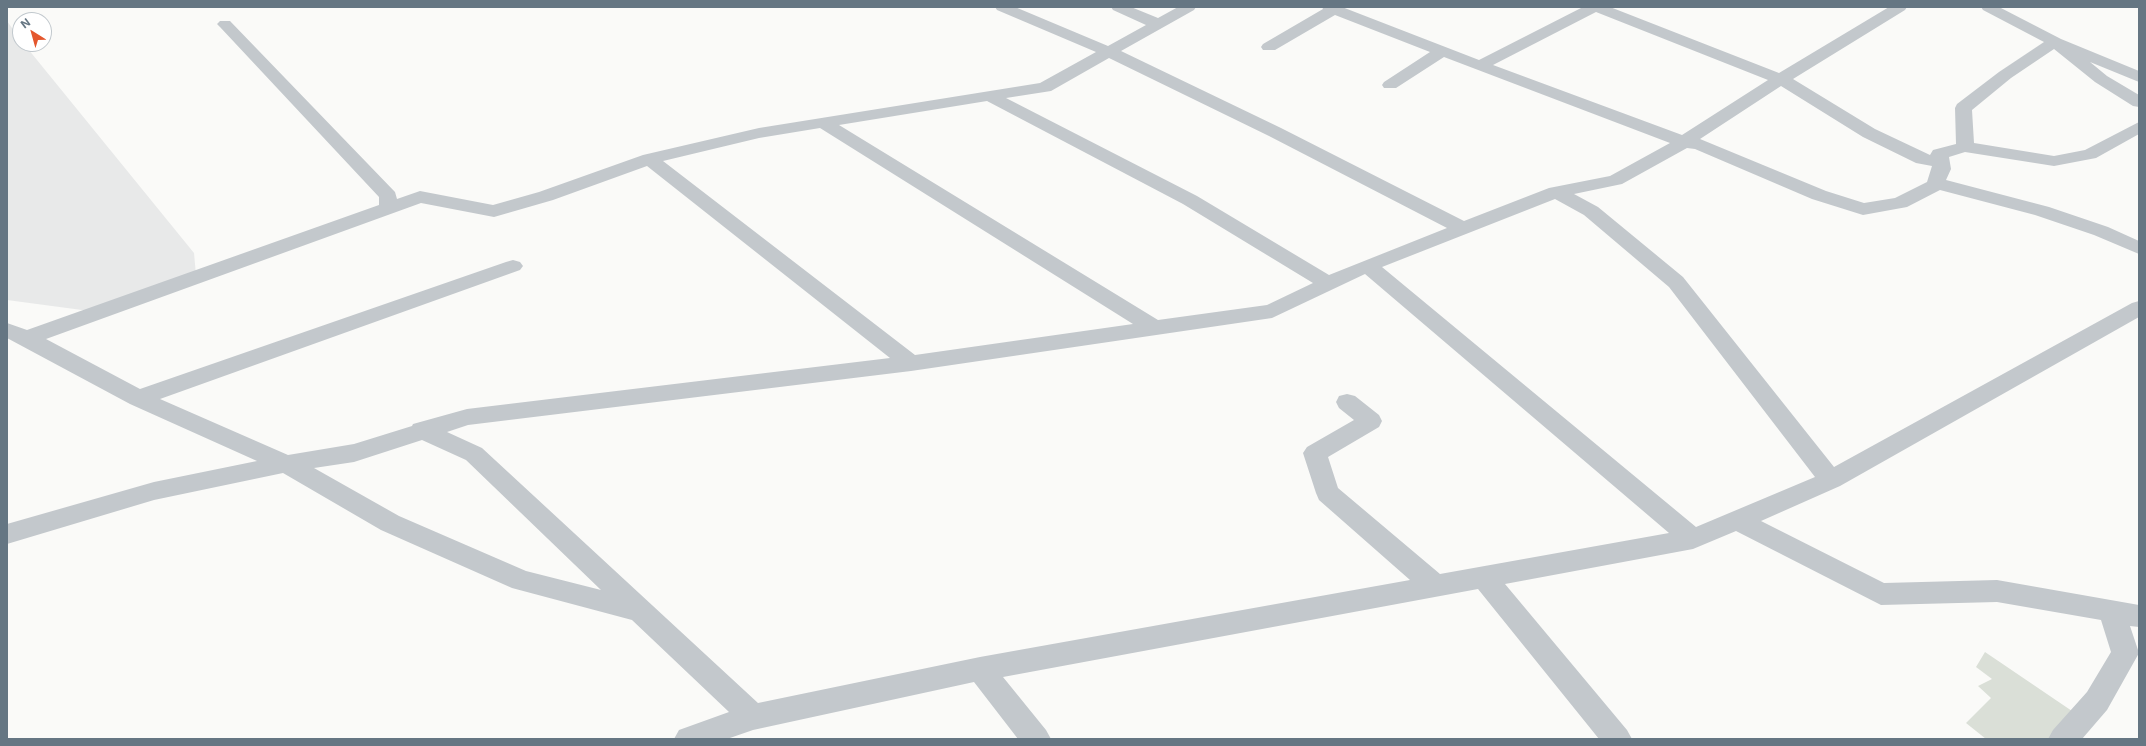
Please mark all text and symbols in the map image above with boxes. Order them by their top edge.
north arrow [12,12,52,52]
text: N [18,15,33,31]

